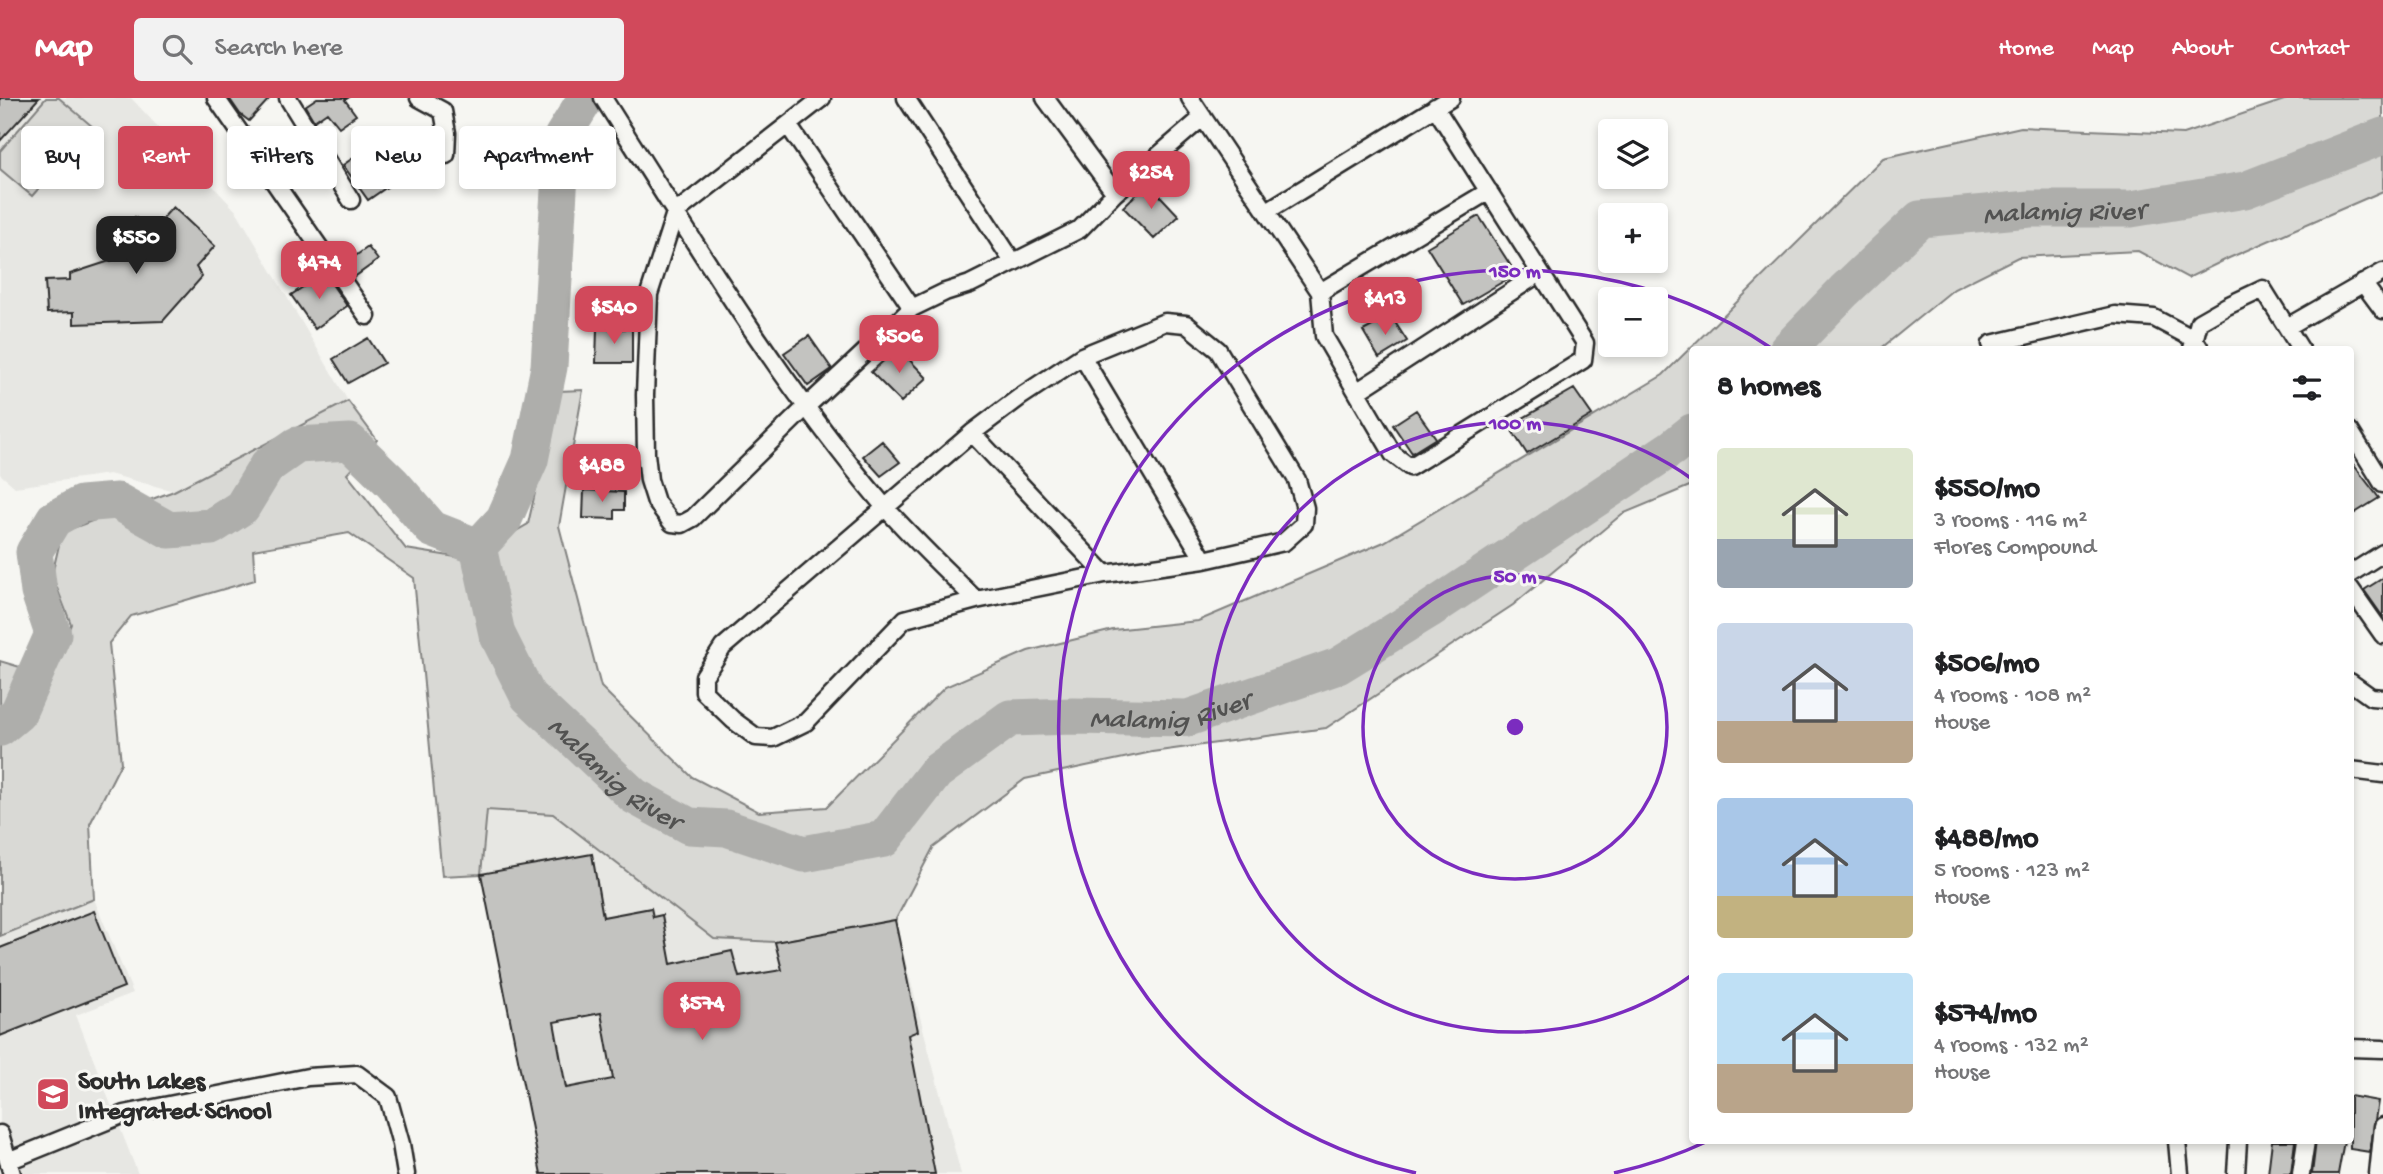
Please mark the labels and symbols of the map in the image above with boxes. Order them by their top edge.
pin: $254 [1110,152,1192,211]
water label: Malamig River [1982,194,2153,234]
pin: $550 [95,216,177,276]
pin: $474 [278,242,360,301]
text: 150 m [1488,261,1541,286]
pin: $413 [1344,278,1426,337]
pin: $540 [573,286,655,346]
pin: $506 [858,316,940,375]
text: 100 m [1488,413,1541,438]
pin: $488 [561,444,643,504]
text: 50 m [1494,566,1537,591]
water label: Malamig River [1089,684,1261,739]
water label: Malamig River [539,711,690,842]
centre of rings [1503,715,1527,739]
pin: $574 [661,982,743,1042]
place label: South Lakes Integrated School [78,1068,272,1129]
school or university icon: South Lakes Integrated School [34,1075,72,1113]

